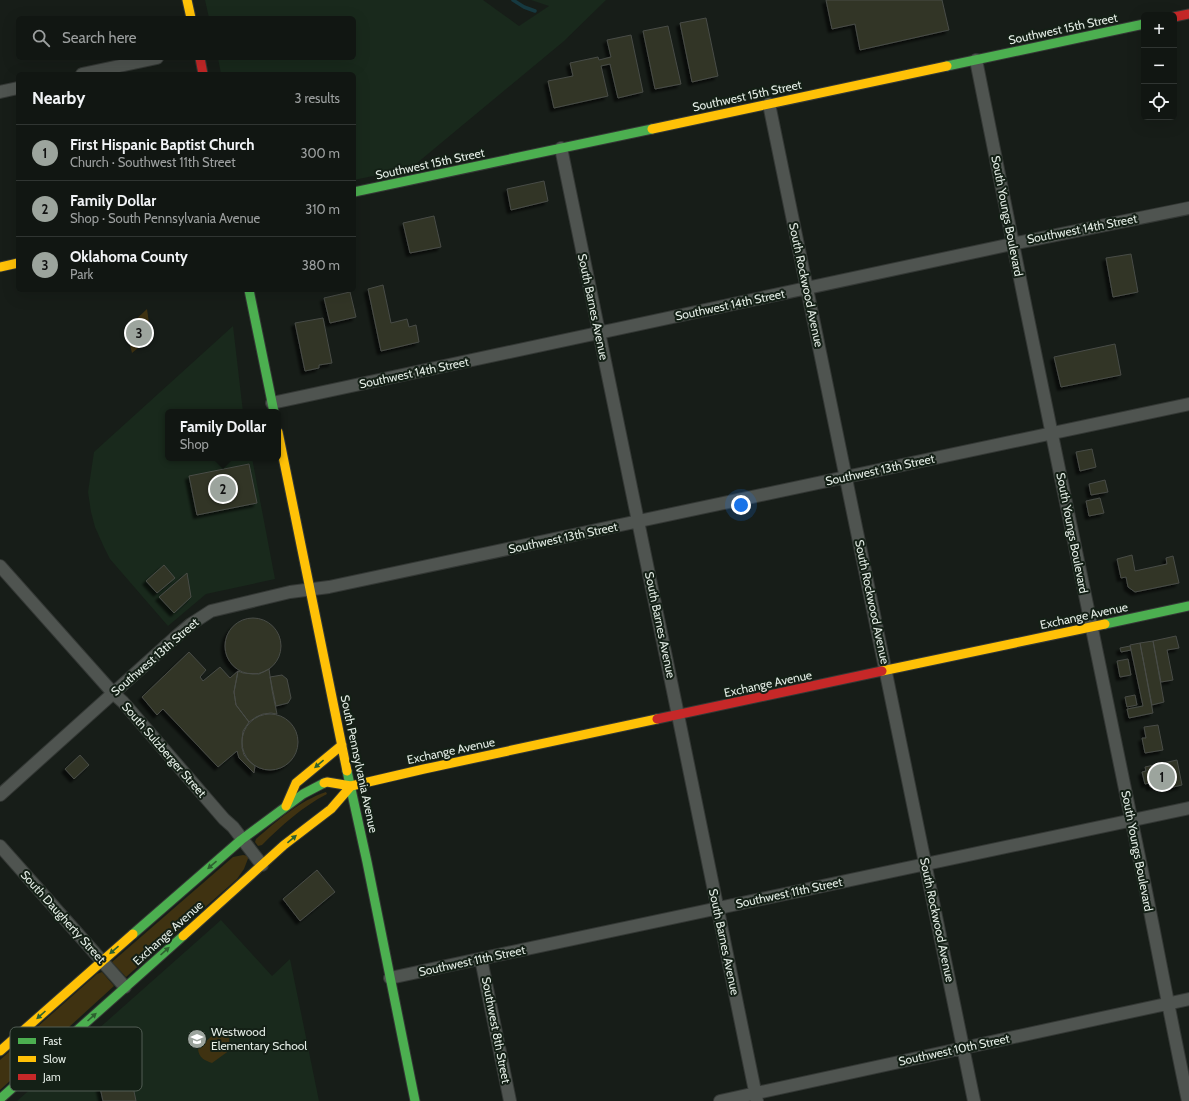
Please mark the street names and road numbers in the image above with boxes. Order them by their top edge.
street label: Southwest 15th Street [1007,10,1119,47]
street label: Southwest 15th Street [691,77,803,114]
street label: Southwest 15th Street [374,145,486,182]
street label: South Youngs Boulevard [988,154,1027,278]
street label: Southwest 14th Street [1026,210,1138,247]
street label: South Rockwood Avenue [786,221,827,348]
street label: South Barnes Avenue [575,252,612,361]
street label: Southwest 14th Street [674,286,786,323]
street label: Southwest 14th Street [358,354,470,391]
street label: Southwest 13th Street [824,451,936,488]
street label: South Youngs Boulevard [1053,471,1092,595]
street label: Southwest 13th Street [507,519,619,556]
street label: South Rockwood Avenue [852,538,893,665]
street label: South Barnes Avenue [642,570,679,679]
street label: Exchange Avenue [1039,599,1129,632]
street label: Southwest 13th Street [108,614,202,699]
street label: Exchange Avenue [723,667,813,700]
street label: South Pennsylvania Avenue [338,694,381,834]
street label: South Sulzberger Street [119,699,210,800]
street label: Exchange Avenue [406,734,496,767]
street label: South Youngs Boulevard [1118,789,1157,913]
street label: South Rockwood Avenue [917,856,958,983]
street label: South Daugherty Street [18,867,109,966]
street label: Southwest 11th Street [734,874,844,911]
street label: South Barnes Avenue [706,887,743,996]
street label: Exchange Avenue [129,897,206,968]
street label: Southwest 11th Street [417,942,527,979]
street label: Southwest 8th Street [479,975,514,1084]
street label: Southwest 10th Street [897,1030,1011,1069]

